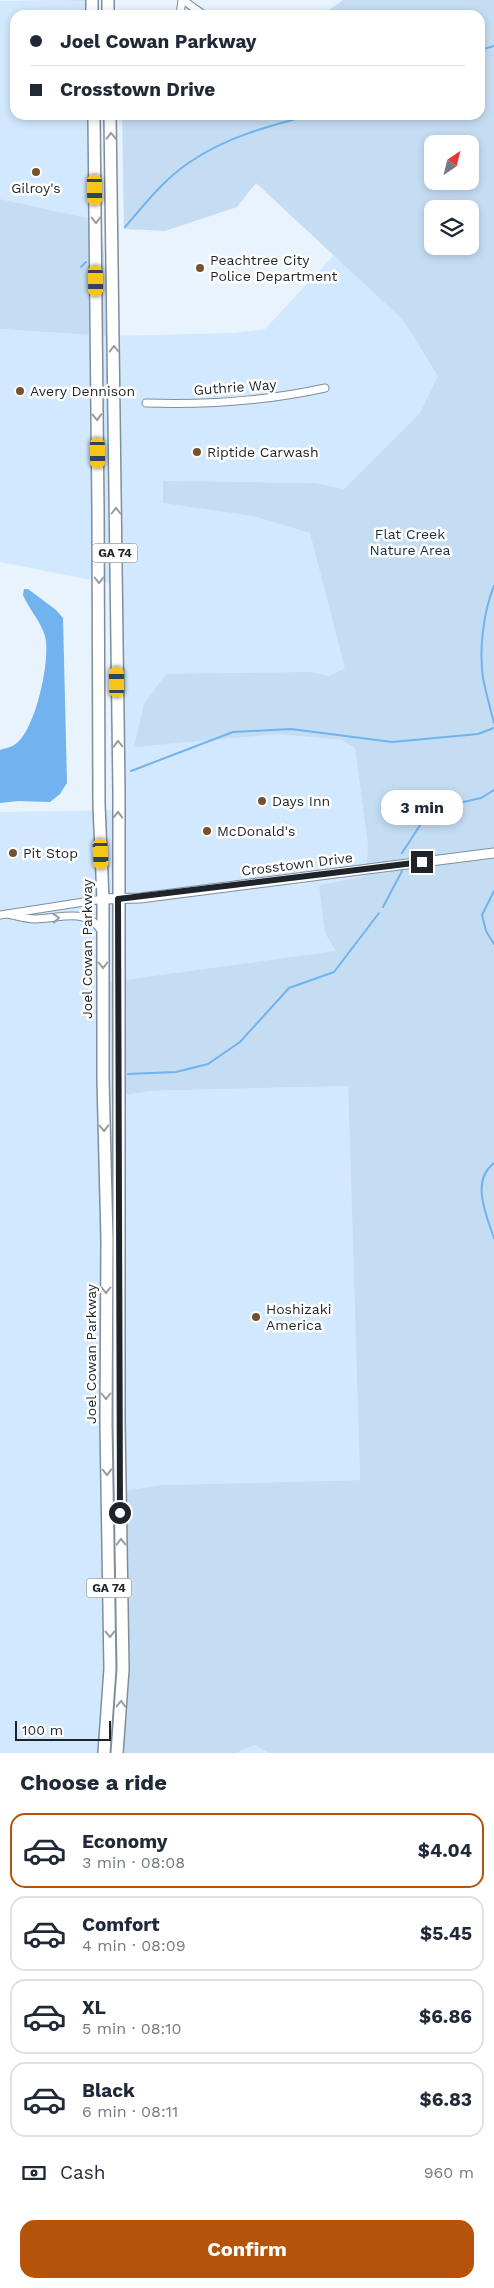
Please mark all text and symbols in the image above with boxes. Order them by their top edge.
text: Joel Cowan Parkway [60,30,256,53]
text: Crosstown Drive [60,78,215,101]
one-way arrow [105,132,116,140]
north arrow [424,135,479,190]
map controls [424,135,479,255]
marker: Gilroy's [30,166,42,178]
car [87,175,102,205]
place label: Gilroy's [11,180,61,196]
button: layers [424,200,479,255]
one-way arrow [91,216,101,224]
place label: Peachtree City Police Department [210,252,338,284]
marker: Peachtree City Police Department [194,262,206,274]
car [88,266,103,296]
one-way arrow [109,345,119,352]
street label: Guthrie Way [193,376,278,398]
place label: Avery Dennison [30,383,135,399]
marker: Avery Dennison [14,385,26,397]
one-way arrow [92,414,102,421]
car [90,438,105,468]
place label: Riptide Carwash [207,444,319,460]
marker: Riptide Carwash [191,446,203,458]
one-way arrow [111,507,121,515]
park label: Flat Creek Nature Area [370,526,450,558]
road number: GA 74 [92,544,138,562]
one-way arrow [94,576,104,584]
car [109,667,124,697]
one-way arrow [113,739,123,747]
callout: 3 min [381,790,463,824]
place label: Days Inn [272,793,330,809]
marker: Days Inn [256,795,268,807]
text: 3 min [400,798,444,817]
one-way arrow [113,811,124,819]
place label: McDonald's [217,823,295,839]
marker: McDonald's [201,825,213,837]
car [92,839,109,869]
place label: Pit Stop [23,845,78,861]
marker: Pit Stop [7,847,19,859]
street label: Crosstown Drive [240,849,354,879]
route end [411,851,433,873]
street label: Joel Cowan Parkway [79,878,95,1019]
one-way arrow [52,912,60,923]
one-way arrow [98,962,108,970]
one-way arrow [99,1124,109,1132]
street label: Joel Cowan Parkway [83,1283,99,1424]
one-way arrow [101,1287,111,1295]
place label: Hoshizaki America [266,1301,331,1333]
marker: Hoshizaki America [250,1311,262,1323]
one-way arrow [101,1392,111,1400]
one-way arrow [102,1468,112,1476]
route start [109,1502,131,1524]
one-way arrow [116,1538,126,1546]
road number: GA 74 [86,1579,132,1598]
one-way arrow [105,1630,115,1638]
one-way arrow [116,1700,127,1708]
scale bar [15,1718,111,1741]
text: 100 m [22,1722,63,1738]
text: Choose a ride [20,1770,167,1795]
icon: car [22,1828,67,1873]
text: Economy [82,1830,167,1853]
text: $4.04 [418,1839,472,1862]
text: 3 min · 08:08 [82,1853,185,1872]
icon: car [22,1911,67,1956]
text: Comfort [82,1913,160,1936]
text: $5.45 [420,1922,472,1945]
text: 4 min · 08:09 [82,1936,186,1955]
icon: car [22,1994,67,2039]
text: XL [82,1996,106,2019]
text: $6.86 [419,2005,472,2028]
text: 5 min · 08:10 [82,2019,181,2038]
icon: car [22,2077,67,2122]
text: Black [82,2079,135,2102]
text: $6.83 [420,2088,472,2111]
text: 6 min · 08:11 [82,2102,178,2121]
icon: cash [20,2159,48,2187]
text: Cash [60,2161,106,2184]
text: 960 m [424,2163,474,2182]
button: Confirm [20,2220,474,2278]

